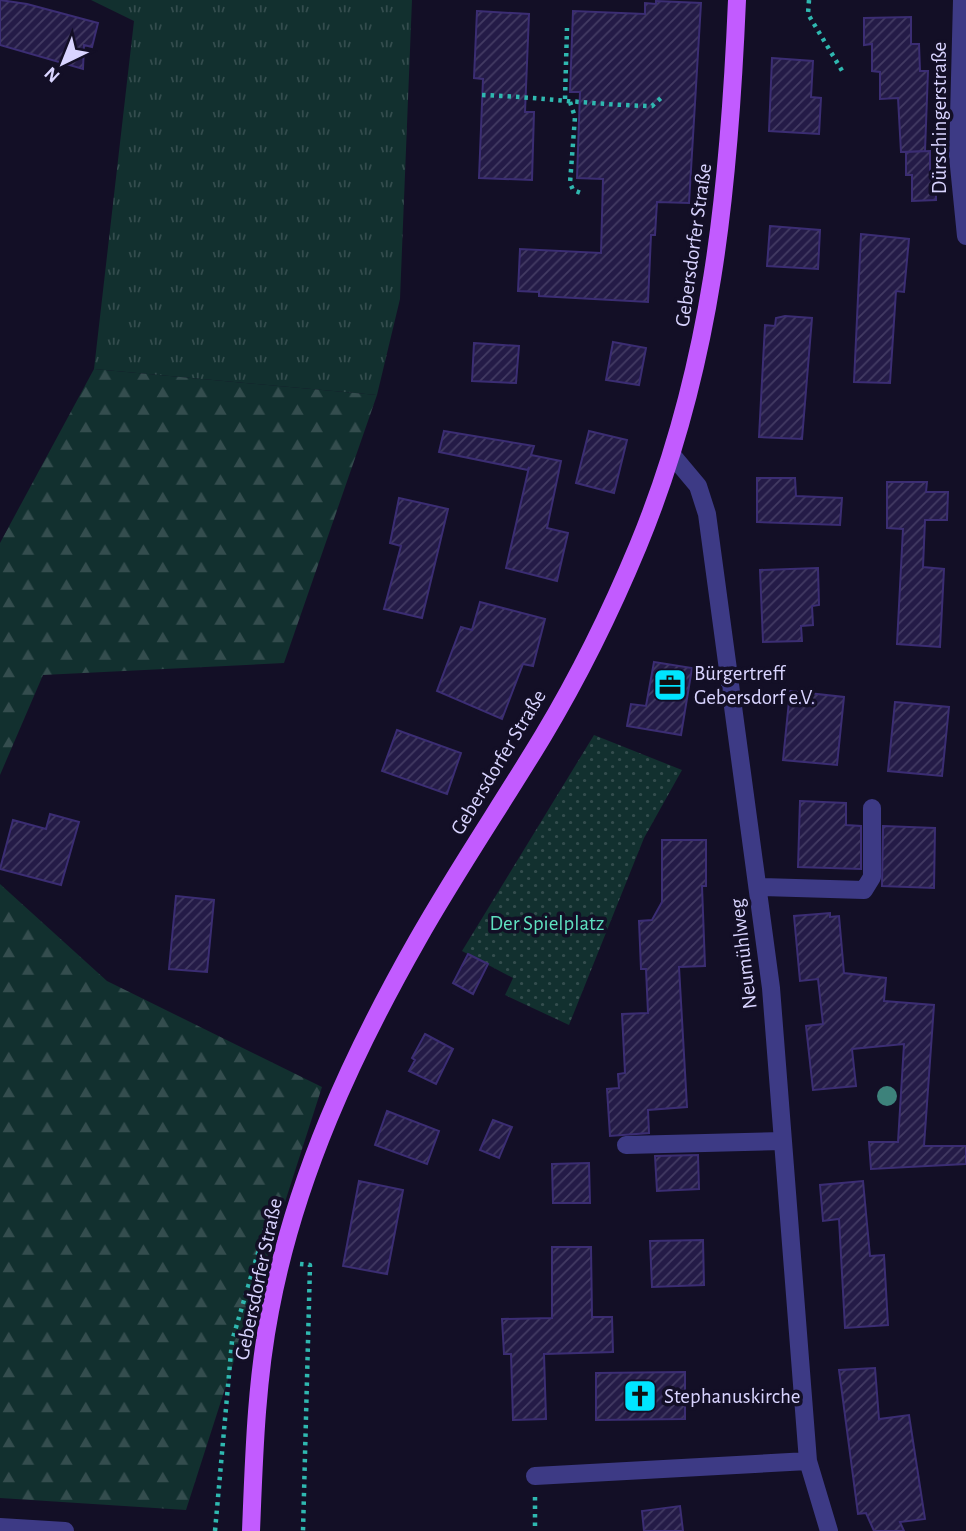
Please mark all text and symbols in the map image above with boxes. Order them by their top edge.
north arrow [28,28,98,98]
street label: Dürschingerstraße [929,42,950,194]
text: N [41,63,64,86]
street label: Gebersdorfer Straße [672,162,715,328]
place label: Bürgertreff Gebersdorf e.V. [694,663,815,708]
office icon: Bürgertreff Gebersdorf e.V. [651,666,689,704]
street label: Gebersdorfer Straße [447,686,550,838]
street label: Neumühlweg [726,897,761,1010]
park label: Der Spielplatz [490,913,604,934]
street label: Gebersdorfer Straße [231,1196,286,1362]
church icon: Stephanuskirche [621,1377,659,1415]
place label: Stephanuskirche [664,1386,801,1407]

